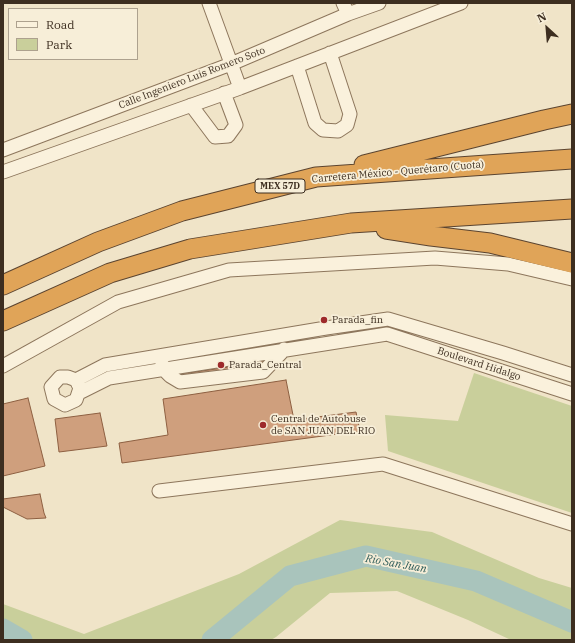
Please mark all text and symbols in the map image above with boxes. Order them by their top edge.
legend [8,8,138,60]
north arrow [527,8,567,48]
text: N [535,9,549,25]
text: Road [46,17,75,32]
text: Park [46,37,72,52]
street label: Calle Ingeniero Luis Romero Soto [117,44,267,112]
street label: Carretera México - Querétaro (Cuota) [311,158,485,186]
road number: MEX 57D [255,179,305,193]
place label: Parada_fin [332,314,383,326]
marker: Parada_fin [319,315,329,325]
street label: Boulevard Hidalgo [436,345,522,383]
place label: Parada_Central [229,359,302,371]
marker: Parada_Central [216,360,226,370]
place label: Central de Autobuse de SAN JUAN DEL RIO [271,413,375,436]
marker: Central de Autobuse de SAN JUAN DEL RIO [258,420,268,430]
water label: Rio San Juan [364,552,428,576]

